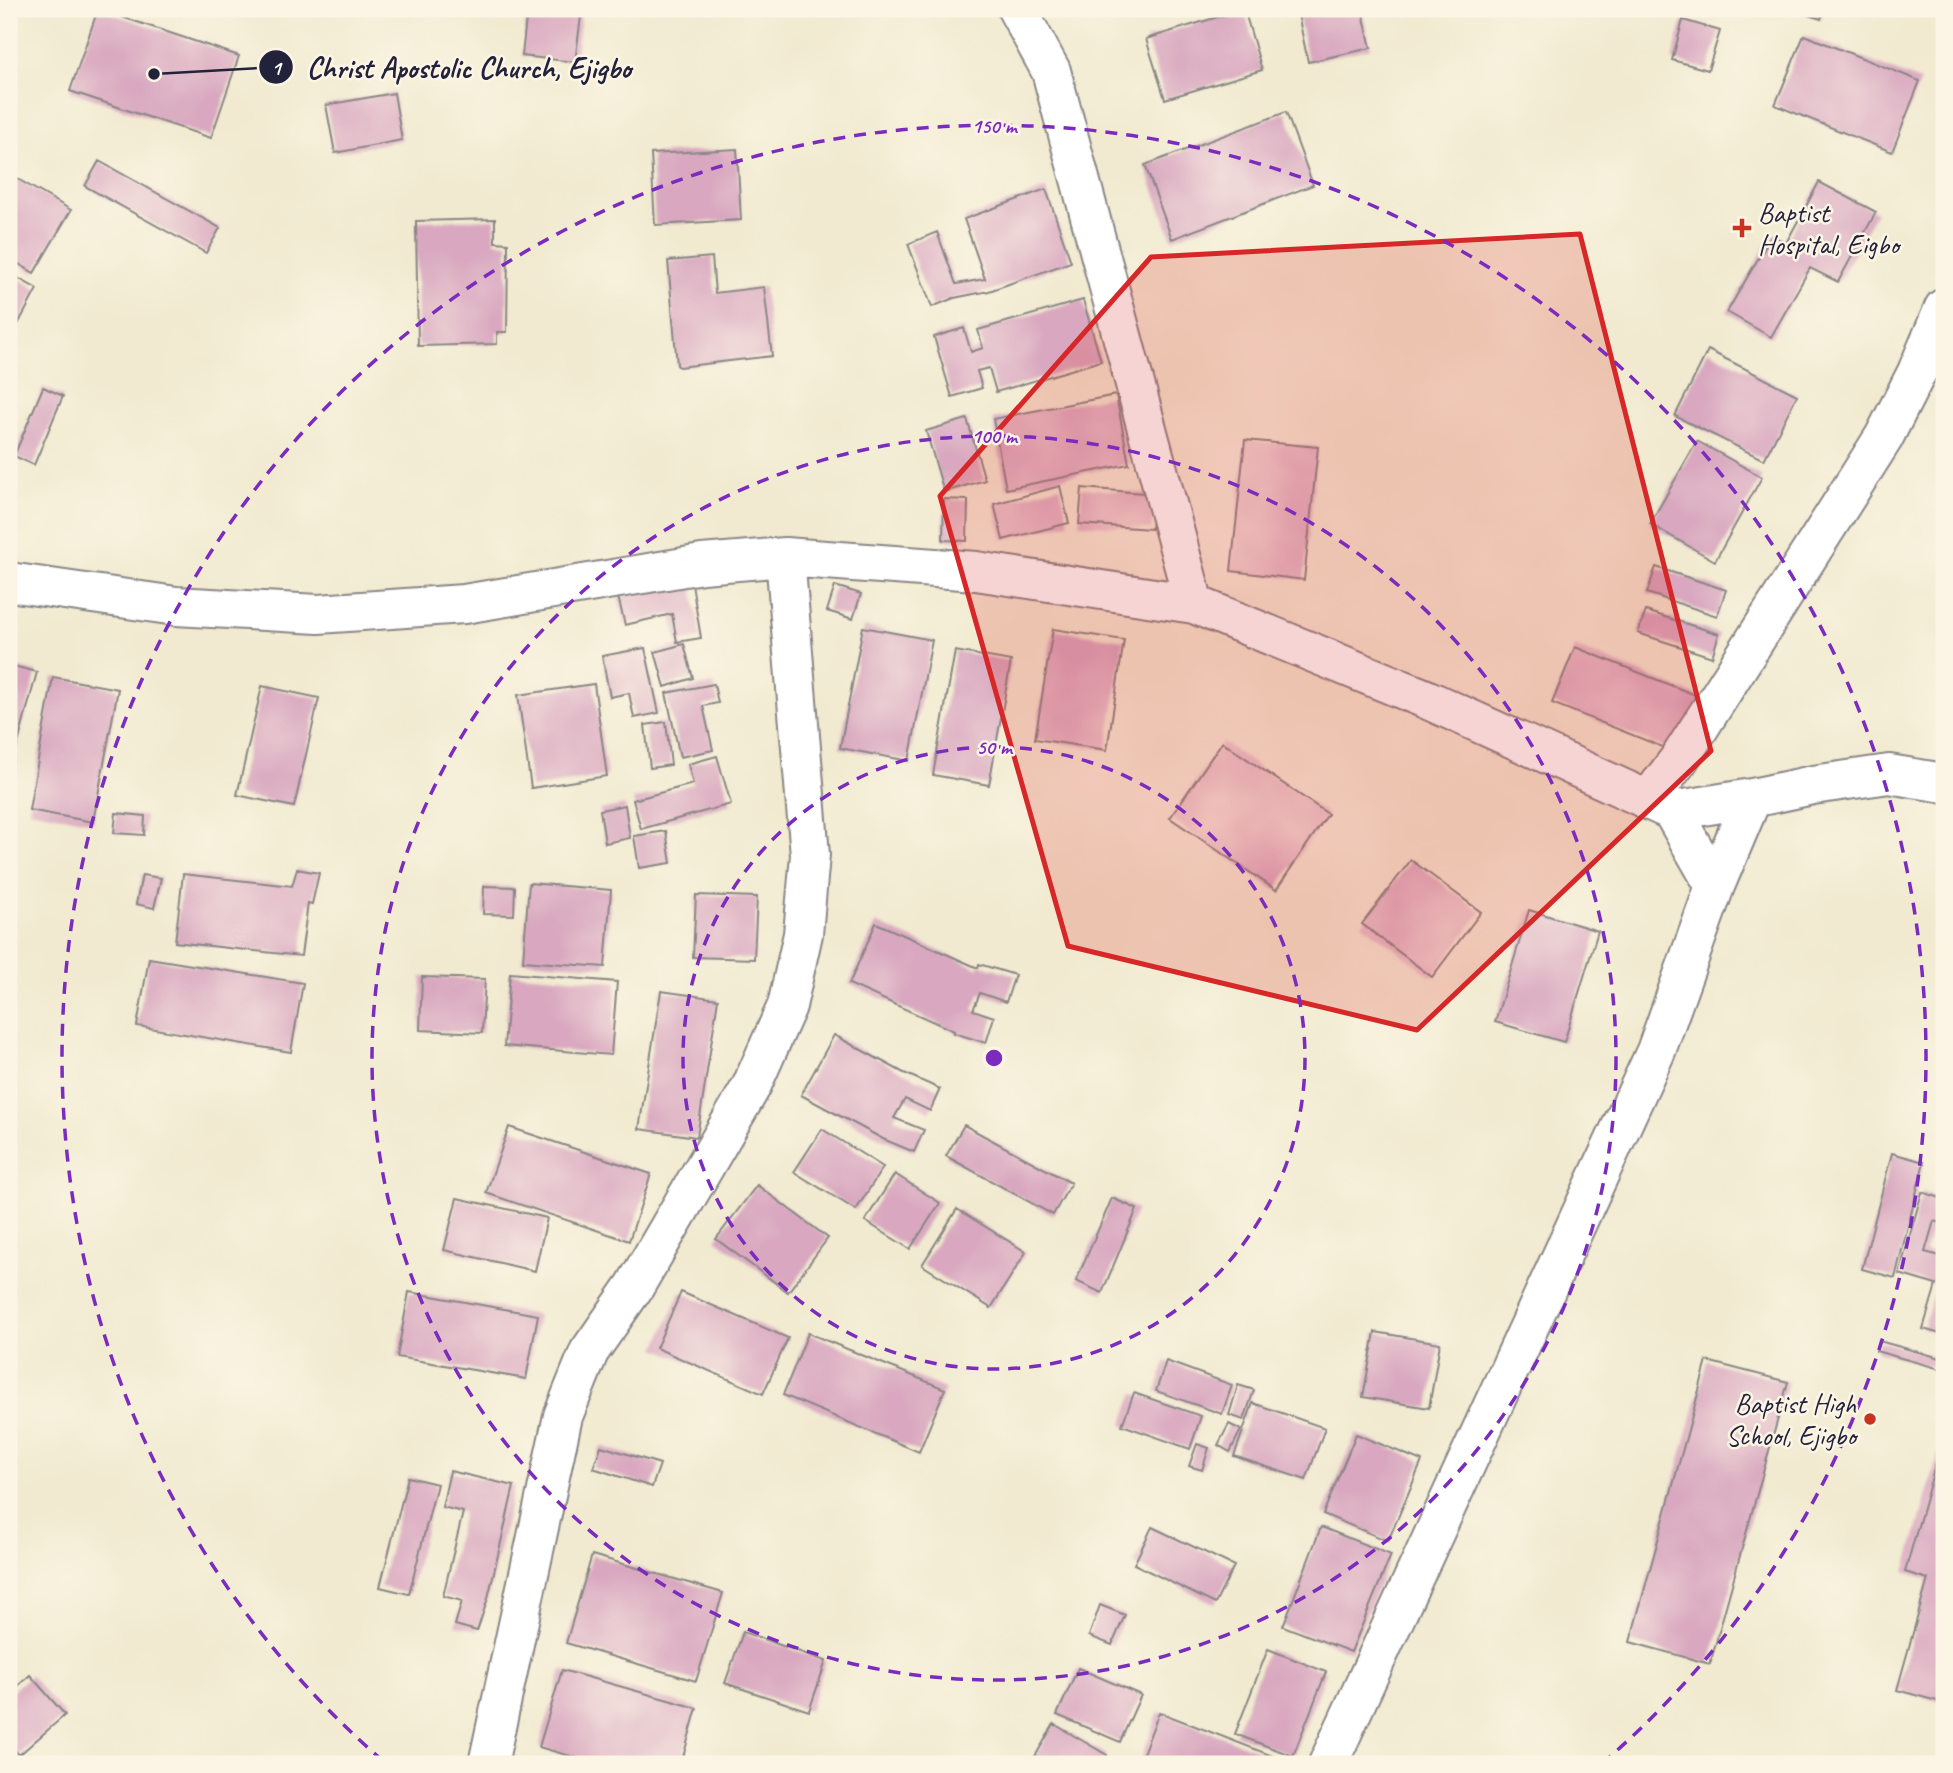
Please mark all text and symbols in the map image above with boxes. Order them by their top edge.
callout: Christ Apostolic Church, Ejigbo [258,42,645,93]
text: Christ Apostolic Church, Ejigbo [307,49,634,87]
text: 1 [271,55,283,81]
text: 150 m [971,113,1019,139]
place label: Baptist Hospital, Eigbo [1758,195,1902,262]
marker: Baptist Hospital, Eigbo [1732,218,1752,238]
text: 100 m [971,423,1019,449]
text: 50 m [976,734,1014,760]
centre of rings [982,1046,1006,1070]
place label: Baptist High School, Ejigbo [1726,1386,1859,1453]
marker: Baptist High School, Ejigbo [1862,1411,1878,1427]

